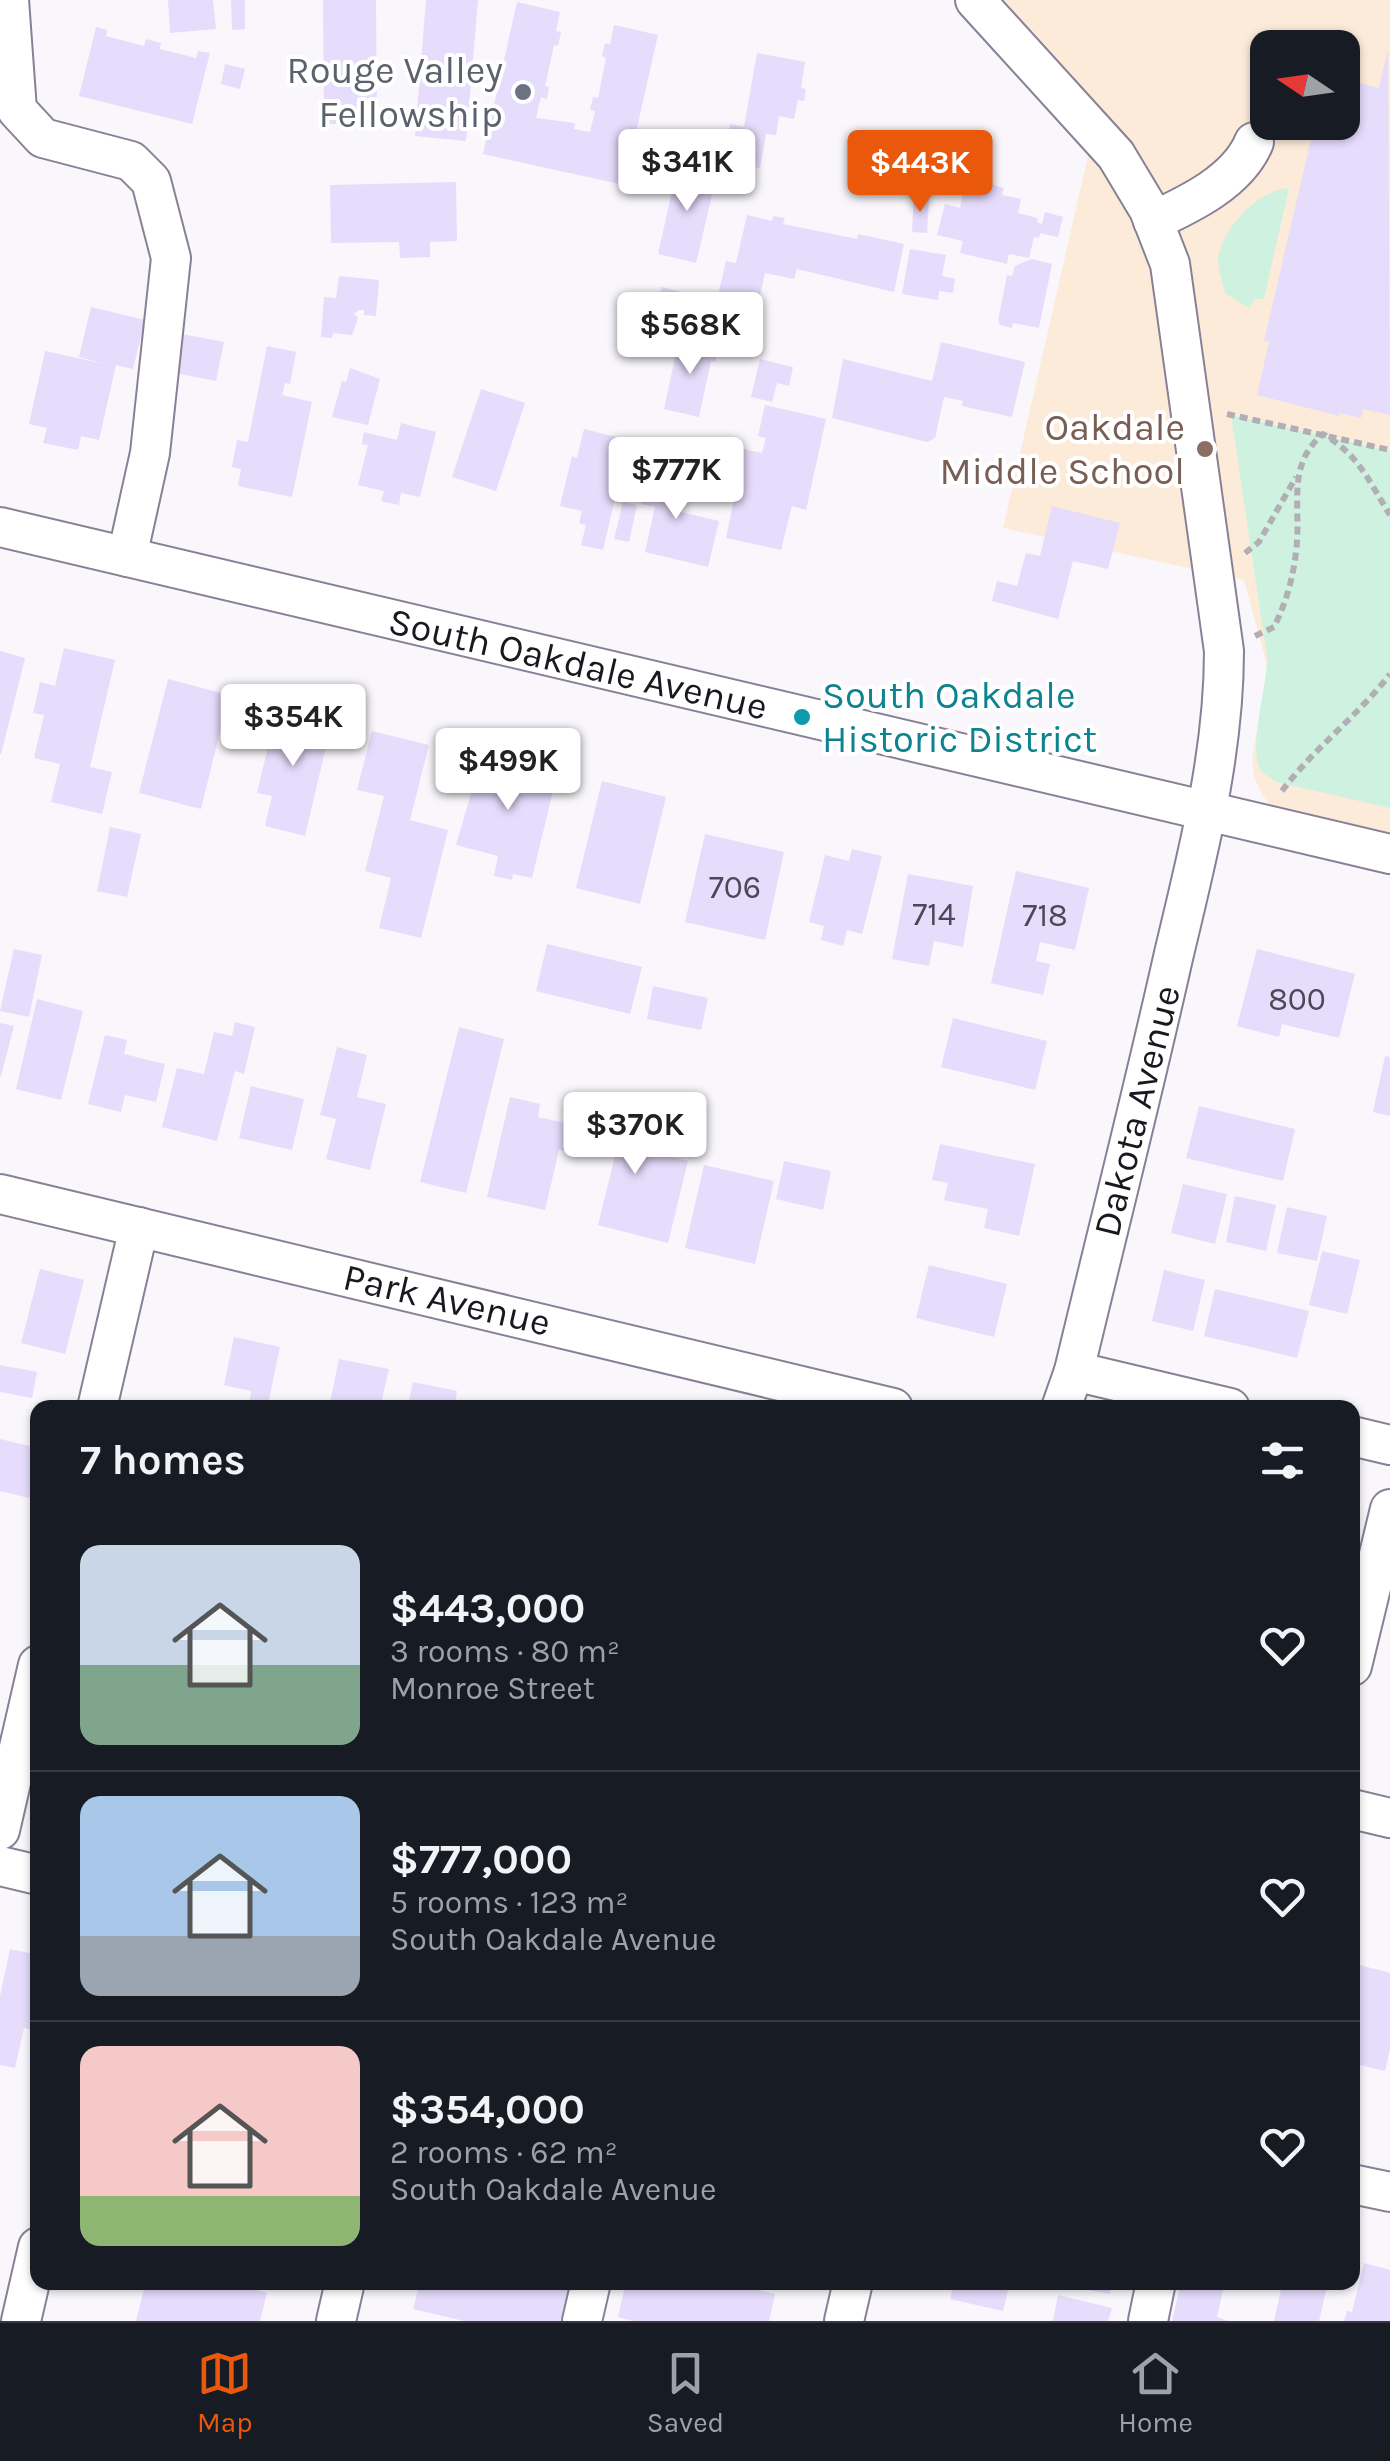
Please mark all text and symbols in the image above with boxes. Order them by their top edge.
north arrow [1250,30,1360,140]
map controls [1250,30,1360,140]
place label: Rouge Valley Fellowship [286,48,503,137]
marker: Rouge Valley Fellowship [512,81,534,103]
pin: $341K [617,129,757,214]
pin: $443K [850,130,990,215]
text: $341K [640,143,734,180]
text: $443K [870,144,970,181]
pin: $568K [620,292,760,377]
text: $568K [639,306,741,343]
place label: Oakdale Middle School [940,405,1185,494]
pin: $777K [606,437,746,522]
marker: Oakdale Middle School [1194,438,1216,460]
text: $777K [631,451,721,488]
street label: South Oakdale Avenue [384,598,772,730]
place label: South Oakdale Historic District [822,673,1097,762]
pin: $354K [223,684,363,769]
text: $354K [243,698,343,735]
marker: South Oakdale Historic District [791,706,813,728]
pin: $499K [438,728,578,813]
text: $499K [457,742,559,779]
house number: 706 [709,869,761,906]
house number: 714 [912,896,956,933]
house number: 718 [1022,897,1068,934]
street label: Dakota Avenue [1084,981,1190,1241]
house number: 800 [1268,981,1326,1018]
pin: $370K [565,1092,705,1177]
text: $370K [585,1106,685,1143]
street label: Park Avenue [339,1254,555,1346]
icon: filters [1255,1433,1310,1488]
text: 7 homes [80,1435,246,1485]
text: $443,000 [390,1583,585,1633]
icon: home [160,1585,280,1705]
icon: heart [1255,1618,1310,1673]
text: 3 rooms · 80 m² [390,1633,620,1670]
text: Monroe Street [390,1670,595,1707]
text: $777,000 [390,1834,572,1884]
icon: home [160,1836,280,1956]
icon: heart [1255,1869,1310,1924]
text: 5 rooms · 123 m² [390,1884,628,1921]
text: South Oakdale Avenue [390,1921,716,1958]
text: $354,000 [390,2084,585,2134]
icon: home [160,2086,280,2206]
icon: heart [1255,2119,1310,2174]
text: 2 rooms · 62 m² [390,2134,618,2171]
text: South Oakdale Avenue [390,2171,716,2208]
tab: Map [197,2346,253,2439]
tab: Saved [647,2346,724,2439]
tab: Home [1118,2346,1193,2439]

